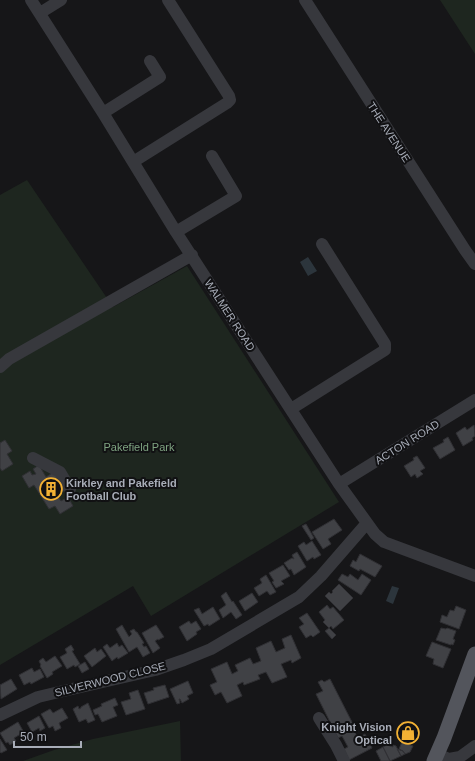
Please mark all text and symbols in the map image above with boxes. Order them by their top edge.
street label: THE AVENUE [365,100,413,164]
street label: WALMER ROAD [202,277,258,353]
street label: ACTON ROAD [373,418,441,466]
park label: Pakefield Park [104,441,175,453]
building icon: Kirkley and Pakefield Football Club [38,476,64,502]
place label: Kirkley and Pakefield Football Club [66,477,177,502]
street label: SILVERWOOD CLOSE [53,659,167,699]
shop icon: Knight Vision Optical [395,720,421,746]
place label: Knight Vision Optical [321,721,392,746]
scale bar [14,723,81,749]
text: 50 m [20,730,47,744]

